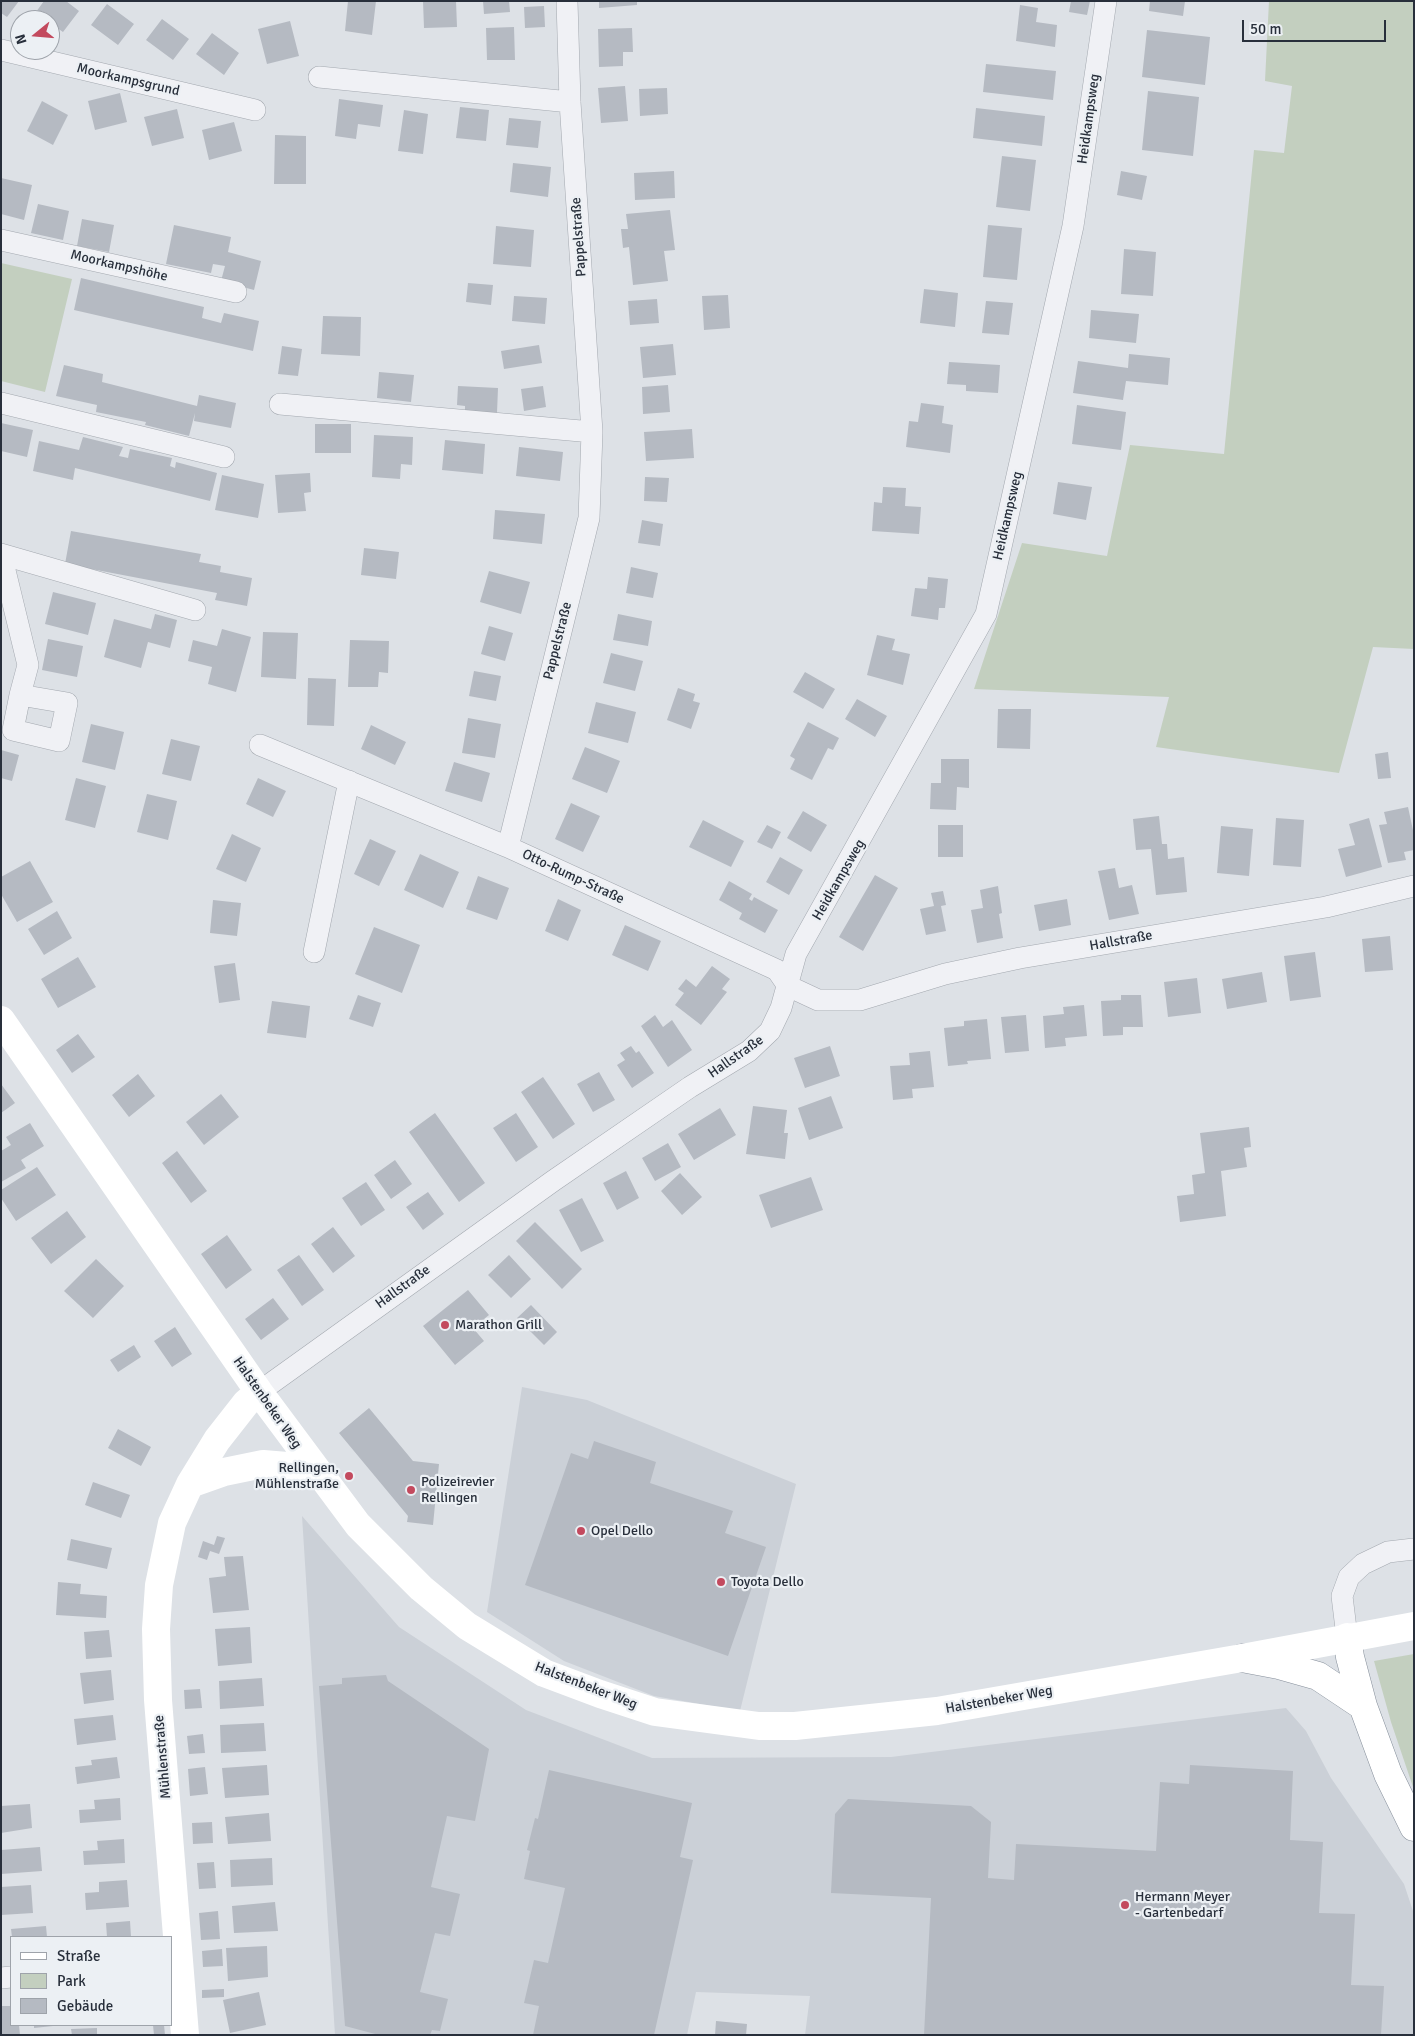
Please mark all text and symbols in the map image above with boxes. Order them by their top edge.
north arrow [10,10,60,60]
scale bar [1245,10,1389,42]
text: 50 m [1250,20,1281,38]
text: N [12,32,31,46]
street label: Moorkampsgrund [75,60,181,100]
street label: Heidkampsweg [1074,73,1104,165]
street label: Pappelstraße [568,197,590,277]
street label: Moorkampshöhe [69,247,169,285]
street label: Heidkampsweg [990,470,1026,562]
street label: Pappelstraße [540,600,576,682]
street label: Heidkampsweg [809,836,869,924]
street label: Otto-Rump-Straße [519,846,627,908]
street label: Hallstraße [1088,927,1154,955]
street label: Hallstraße [705,1032,767,1082]
street label: Hallstraße [372,1262,434,1312]
place label: Marathon Grill [455,1317,542,1333]
marker: Marathon Grill [439,1319,451,1331]
street label: Halstenbeker Weg [229,1354,305,1452]
place label: Rellingen, Mühlenstraße [255,1460,339,1492]
marker: Rellingen, Mühlenstraße [343,1470,355,1482]
place label: Polizeirevier Rellingen [421,1474,494,1506]
marker: Polizeirevier Rellingen [405,1484,417,1496]
place label: Opel Dello [591,1523,653,1539]
marker: Opel Dello [575,1525,587,1537]
place label: Toyota Dello [731,1574,804,1590]
marker: Toyota Dello [715,1576,727,1588]
street label: Halstenbeker Weg [532,1659,640,1713]
street label: Halstenbeker Weg [944,1682,1054,1718]
street label: Mühlenstraße [151,1714,175,1800]
place label: Hermann Meyer - Gartenbedarf [1135,1889,1230,1921]
marker: Hermann Meyer - Gartenbedarf [1119,1899,1131,1911]
legend [10,1936,172,2026]
text: Straße [57,1947,101,1965]
text: Park [57,1972,86,1990]
text: Gebäude [57,1997,113,2015]

